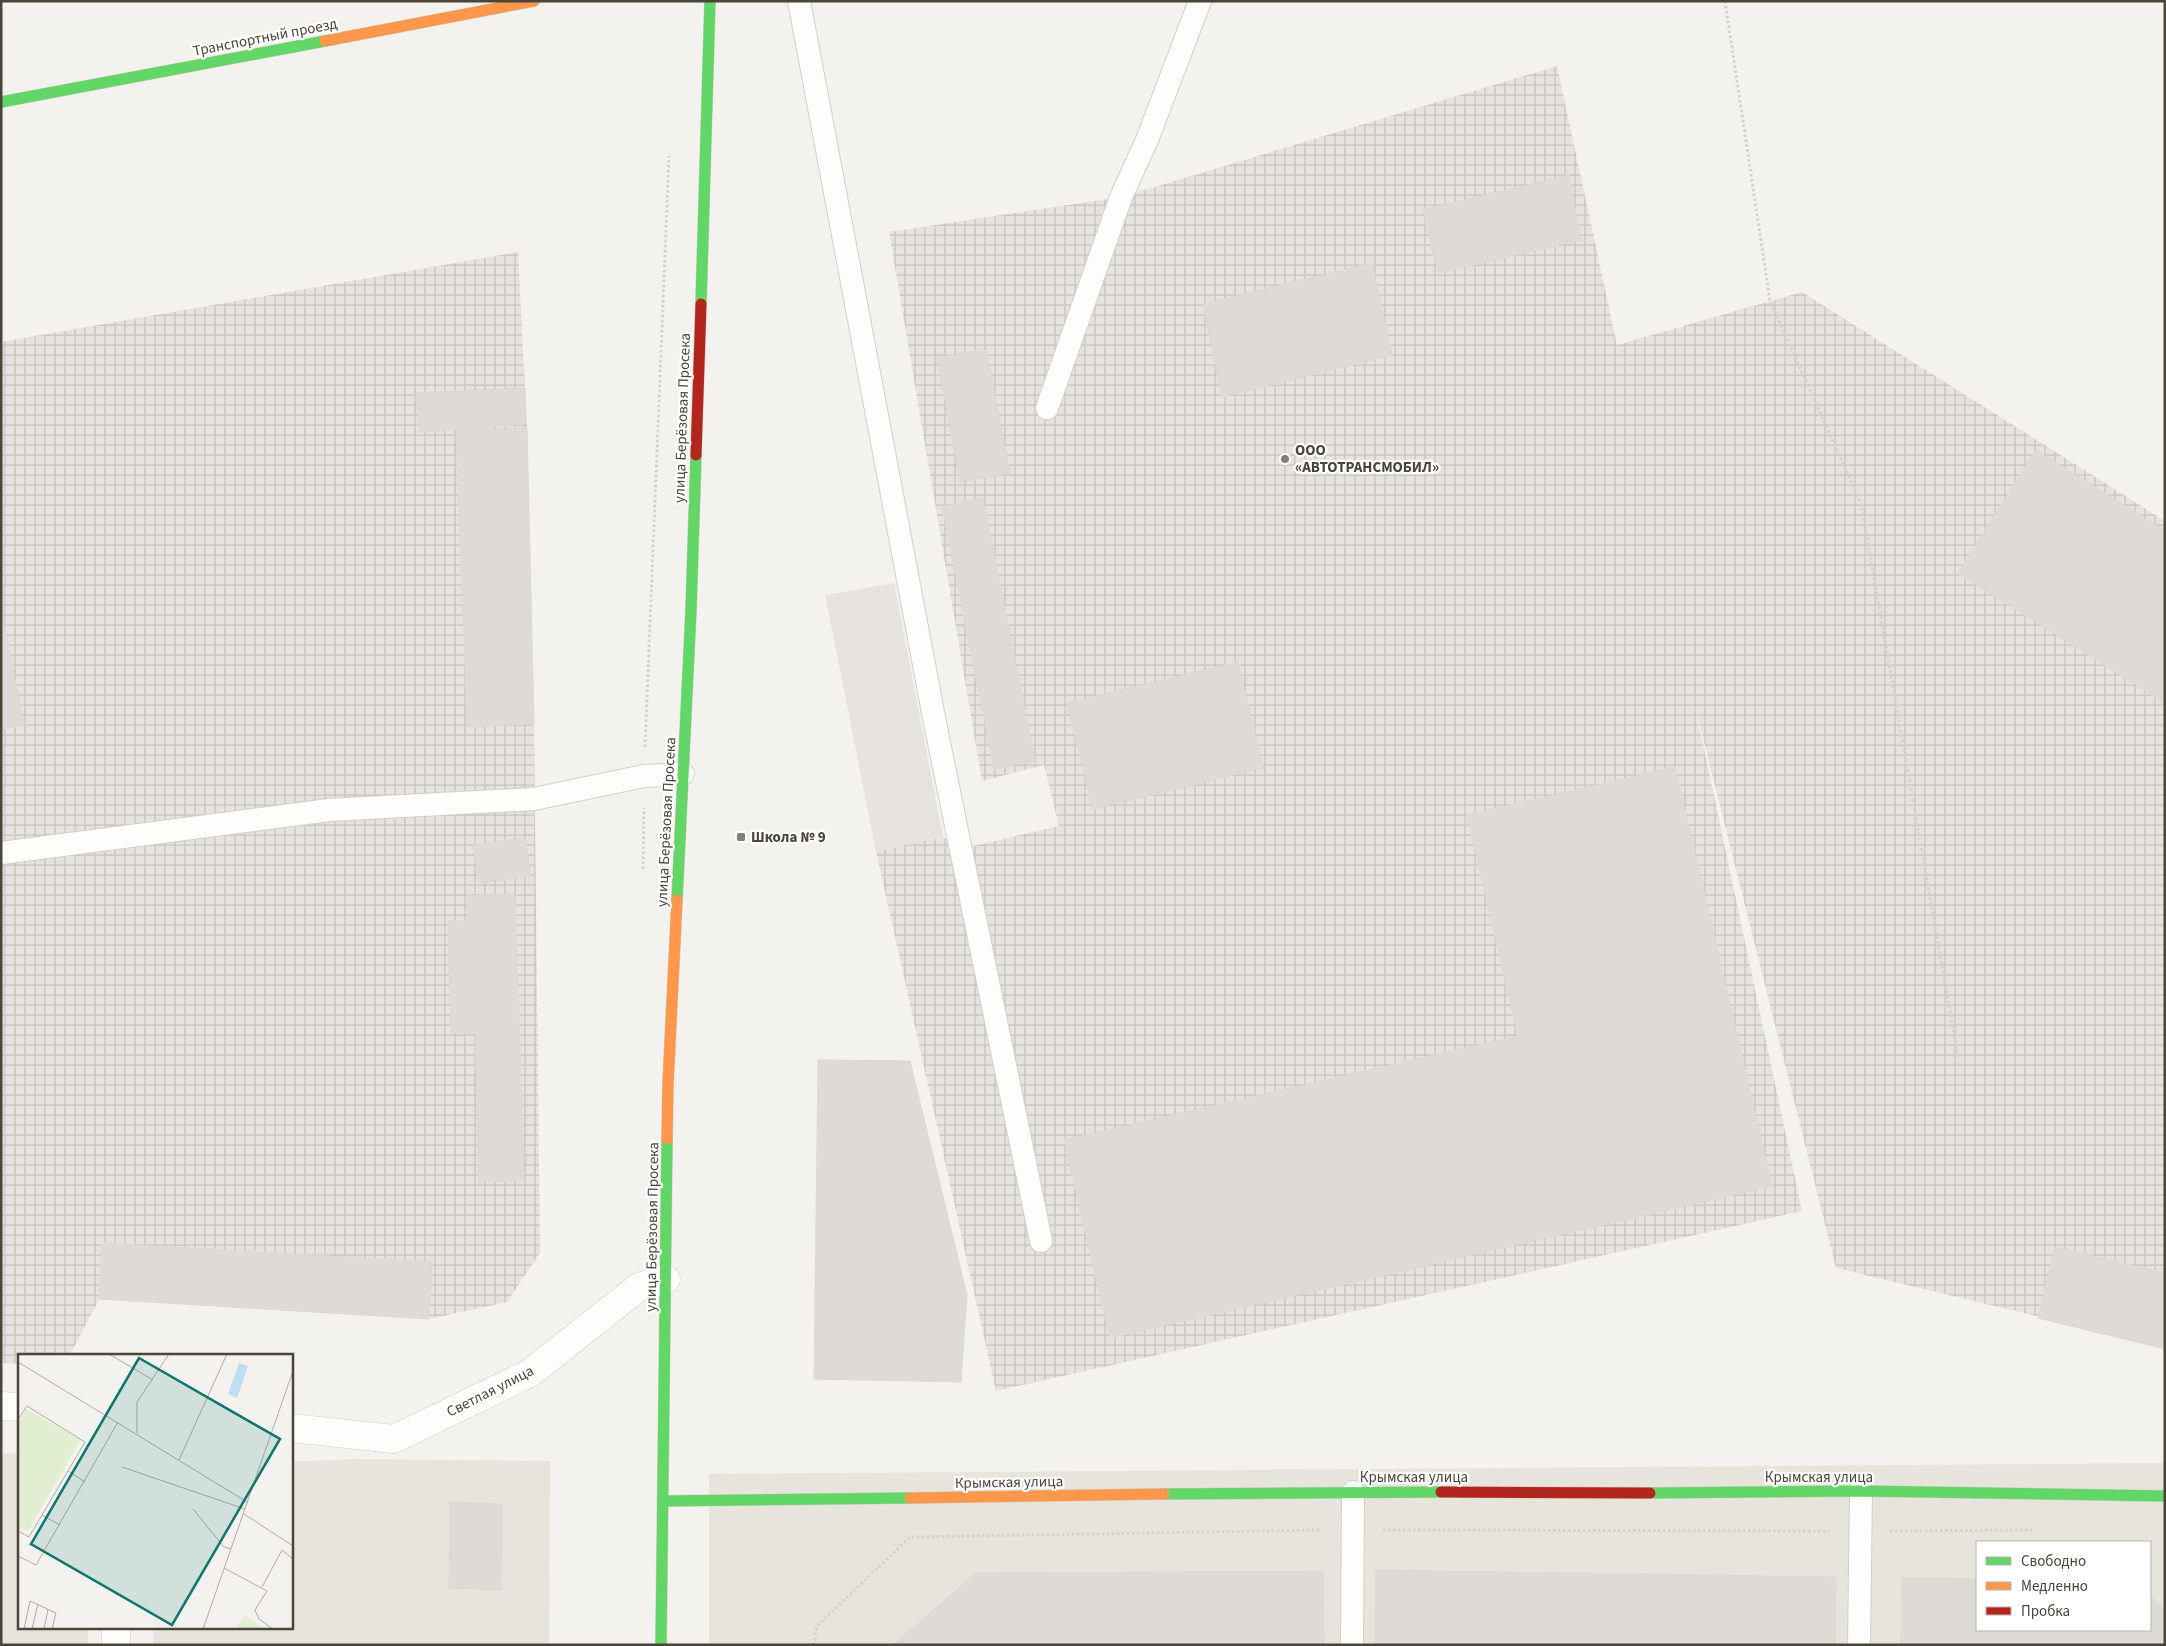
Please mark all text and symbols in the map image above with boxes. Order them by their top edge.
street label: Транспортный проезд [191,13,339,62]
street label: улица Берёзовая Просека [669,333,696,503]
place label: ООО «АВТОТРАНСМОБИЛ» [1295,440,1439,478]
marker: ООО «АВТОТРАНСМОБИЛ» [1279,453,1291,465]
street label: улица Берёзовая Просека [652,737,681,907]
place label: Школа № 9 [751,827,826,848]
marker: Школа № 9 [735,831,747,843]
street label: улица Берёзовая Просека [641,1142,664,1312]
inset map [18,1354,292,1628]
street label: Светлая улица [443,1360,537,1422]
street label: Крымская улица [1360,1467,1468,1488]
street label: Крымская улица [1765,1467,1873,1488]
street label: Крымская улица [955,1471,1063,1494]
legend [1976,1541,2151,1631]
text: Свободно [2021,1551,2086,1572]
text: Медленно [2021,1576,2088,1597]
text: Пробка [2021,1601,2070,1622]

